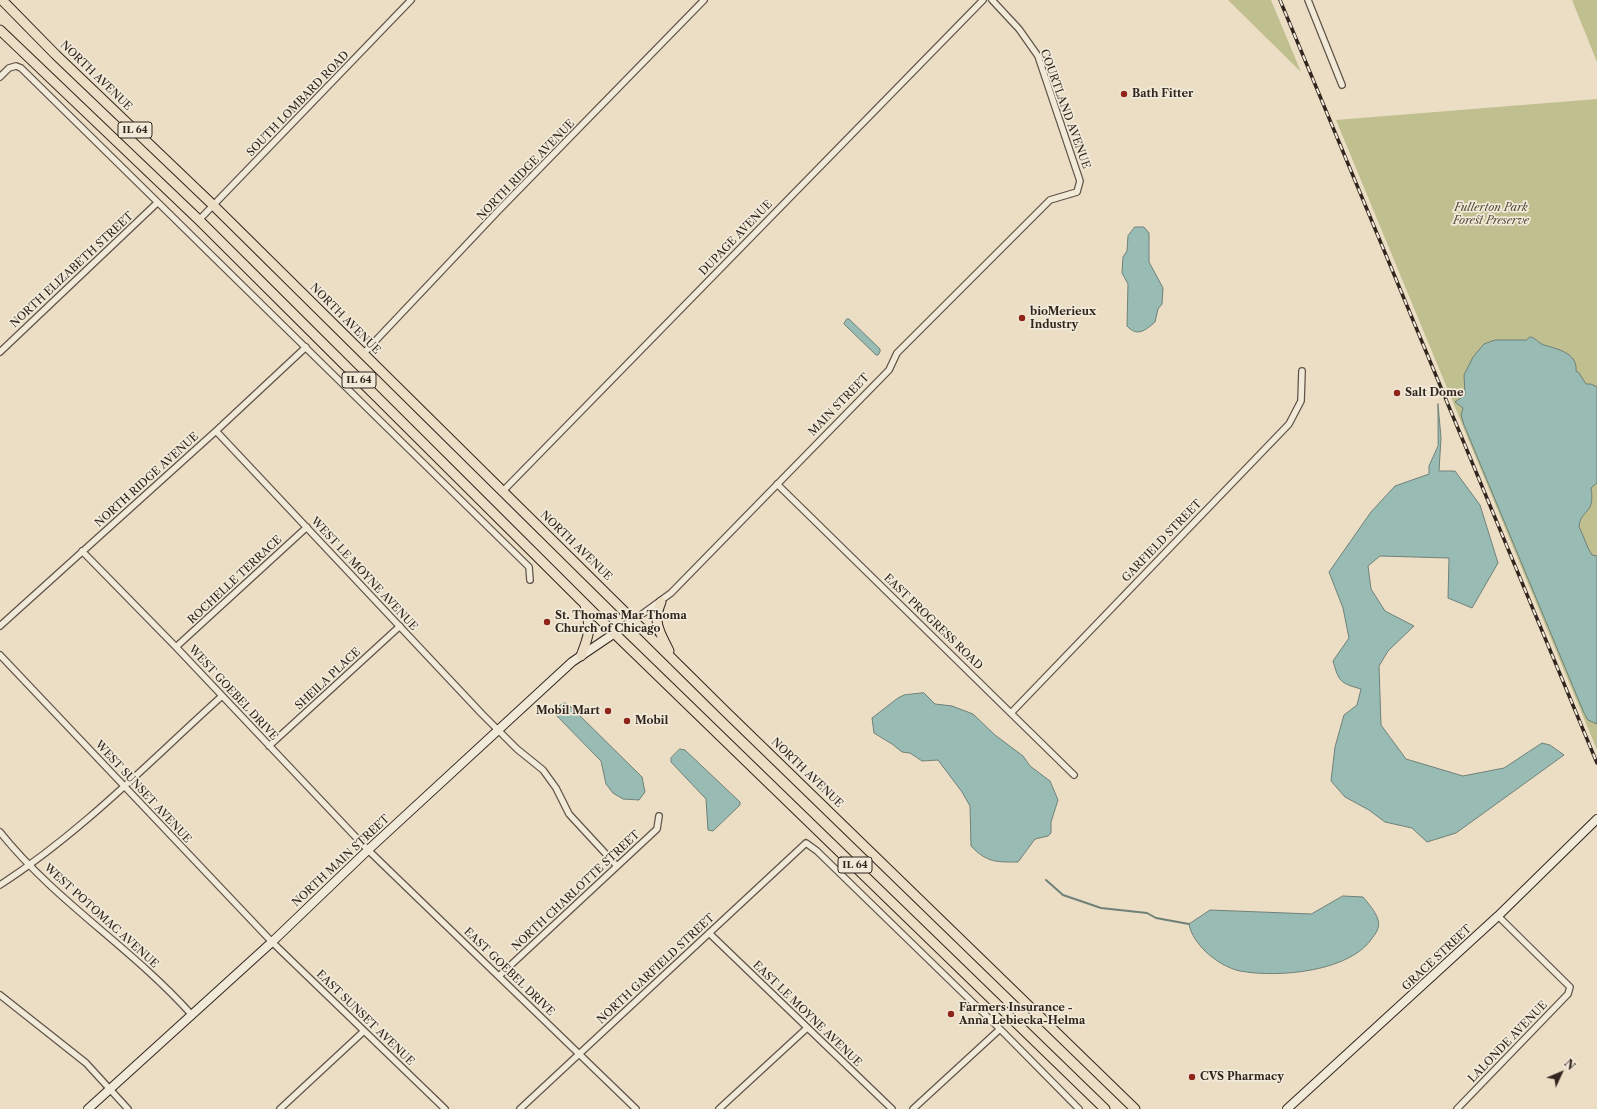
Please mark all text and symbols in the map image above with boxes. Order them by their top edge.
street label: NORTH AVENUE [57,38,135,114]
street label: COURTLAND AVENUE [1037,47,1093,171]
street label: SOUTH LOMBARD ROAD [244,49,352,159]
place label: Bath Fitter [1132,87,1193,101]
marker: Bath Fitter [1119,89,1129,99]
street label: NORTH RIDGE AVENUE [474,117,578,223]
road number: IL 64 [118,122,152,138]
street label: DUPAGE AVENUE [697,198,775,278]
park label: Fullerton Park Forest Preserve [1453,201,1529,227]
street label: NORTH ELIZABETH STREET [8,210,136,330]
street label: NORTH AVENUE [307,281,383,357]
place label: bioMerieux Industry [1030,305,1096,331]
marker: bioMerieux Industry [1017,313,1027,323]
street label: MAIN STREET [806,371,872,439]
road number: IL 64 [342,372,376,388]
place label: Salt Dome [1405,386,1463,400]
marker: Salt Dome [1392,388,1402,398]
street label: NORTH RIDGE AVENUE [92,430,202,530]
street label: GARFIELD STREET [1119,497,1205,585]
street label: NORTH AVENUE [537,508,615,584]
street label: WEST LE MOYNE AVENUE [308,515,420,633]
street label: ROCHELLE TERRACE [185,533,285,627]
street label: EAST PROGRESS ROAD [881,571,985,673]
place label: St. Thomas Mar Thoma Church of Chicago [555,609,687,635]
marker: St. Thomas Mar Thoma Church of Chicago [542,617,552,627]
street label: WEST GOEBEL DRIVE [186,643,280,743]
street label: SHEILA PLACE [293,645,363,713]
place label: Mobil Mart [536,704,600,718]
marker: Mobil Mart [603,706,613,716]
place label: Mobil [635,714,668,728]
marker: Mobil [622,716,632,726]
street label: NORTH AVENUE [768,735,846,811]
street label: WEST SUNSET AVENUE [92,738,194,846]
street label: NORTH MAIN STREET [290,812,392,910]
street label: NORTH CHARLOTTE STREET [509,828,643,954]
road number: IL 64 [838,857,872,873]
street label: WEST POTOMAC AVENUE [41,861,161,971]
street label: NORTH GARFIELD STREET [595,911,717,1027]
street label: GRACE STREET [1400,922,1474,994]
street label: EAST GOEBEL DRIVE [461,925,557,1019]
street label: EAST LE MOYNE AVENUE [750,958,864,1070]
street label: EAST SUNSET AVENUE [313,968,417,1068]
street label: LALONDE AVENUE [1466,999,1550,1085]
place label: Farmers Insurance - Anna Lebiecka-Helma [959,1001,1085,1027]
marker: Farmers Insurance - Anna Lebiecka-Helma [946,1009,956,1019]
north arrow [1541,1053,1581,1093]
text: N [1561,1056,1578,1073]
place label: CVS Pharmacy [1200,1070,1284,1084]
marker: CVS Pharmacy [1187,1072,1197,1082]

